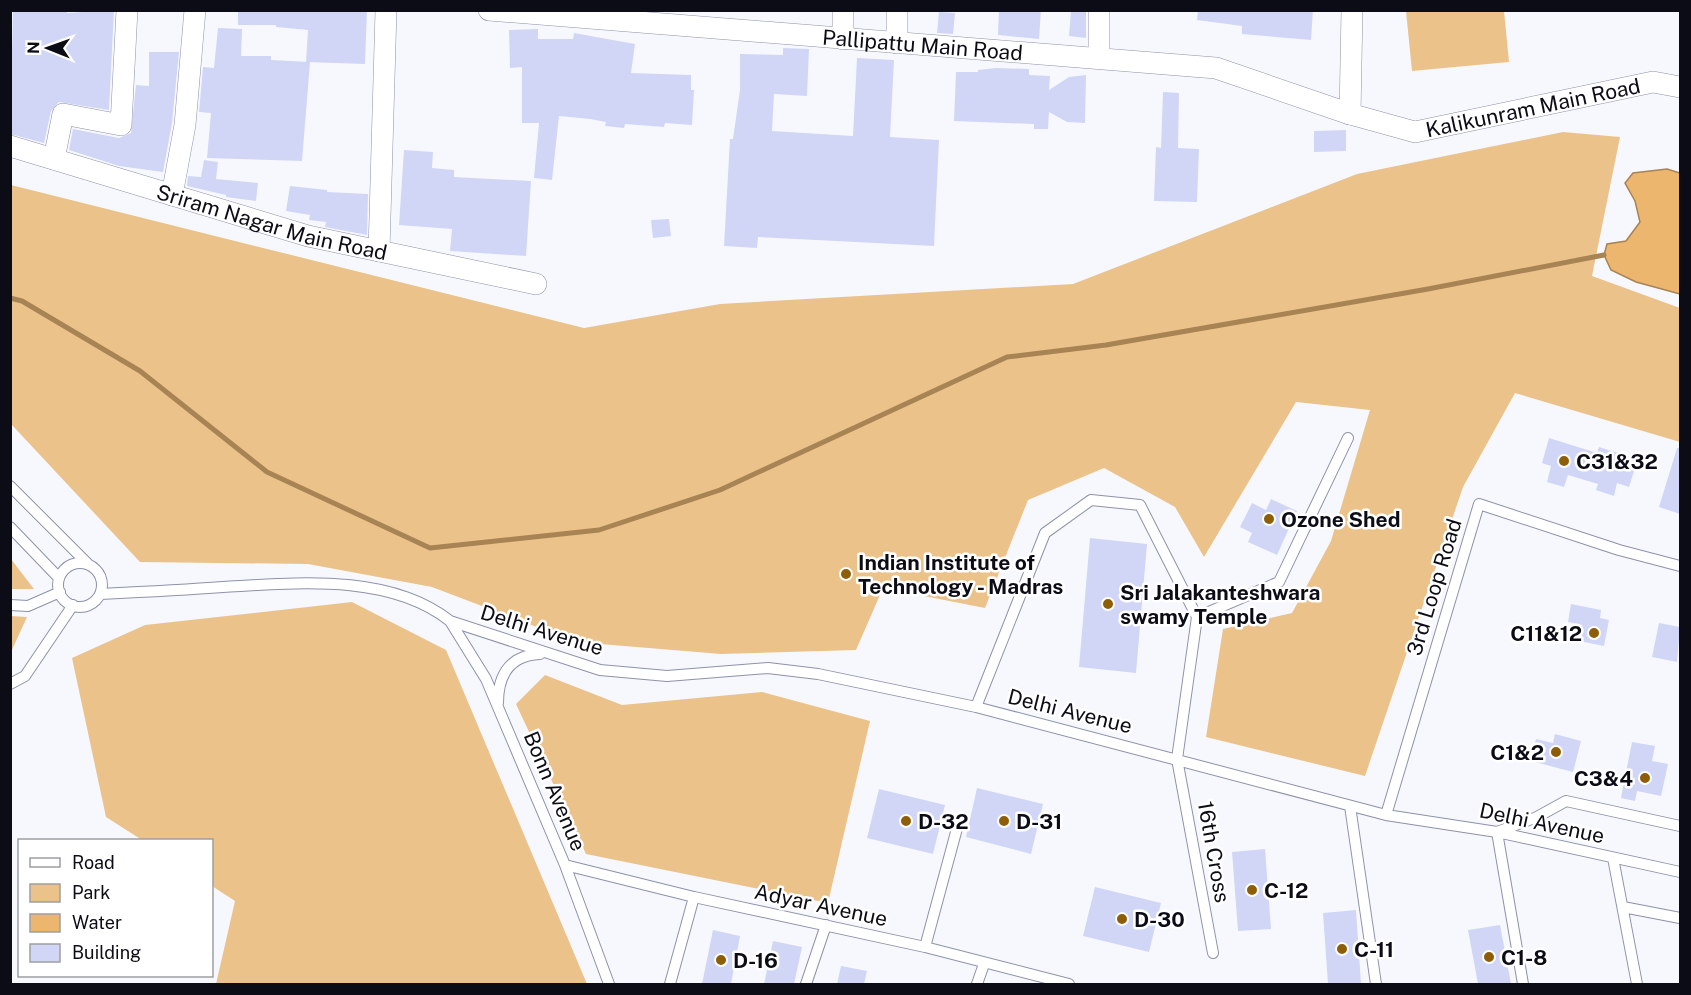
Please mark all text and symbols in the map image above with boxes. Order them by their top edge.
north arrow [18,18,78,78]
street label: Pallipattu Main Road [821,24,1024,65]
text: N [24,41,43,54]
street label: Kalikunram Main Road [1423,72,1643,142]
street label: Sriram Nagar Main Road [154,179,390,265]
place label: C31&32 [1576,449,1658,474]
marker: C31&32 [1557,454,1571,468]
place label: Ozone Shed [1281,507,1400,532]
marker: Ozone Shed [1262,512,1276,526]
street label: 3rd Loop Road [1401,516,1467,658]
place label: Indian Institute of Technology - Madras [858,550,1063,599]
marker: Indian Institute of Technology - Madras [839,567,853,581]
place label: Sri Jalakanteshwara swamy Temple [1120,580,1320,629]
marker: Sri Jalakanteshwara swamy Temple [1101,597,1115,611]
street label: Delhi Avenue [478,599,606,661]
place label: C11&12 [1510,621,1582,646]
marker: C11&12 [1587,626,1601,640]
street label: Delhi Avenue [1005,683,1135,739]
street label: Bonn Avenue [519,727,591,855]
place label: C1&2 [1490,740,1544,765]
marker: C1&2 [1549,745,1563,759]
place label: C3&4 [1574,766,1633,791]
marker: C3&4 [1638,771,1652,785]
street label: Delhi Avenue [1477,798,1607,848]
street label: 16th Cross [1193,799,1235,905]
place label: D-32 [918,809,969,834]
place label: D-31 [1016,809,1062,834]
marker: D-32 [899,814,913,828]
marker: D-31 [997,814,1011,828]
legend [18,839,213,977]
text: Road [72,852,115,873]
place label: C-12 [1264,878,1308,903]
street label: Adyar Avenue [752,879,890,931]
text: Park [72,882,110,903]
marker: C-12 [1245,883,1259,897]
place label: D-30 [1134,907,1185,932]
text: Water [72,912,122,933]
marker: D-30 [1115,912,1129,926]
place label: C-11 [1354,937,1394,962]
text: Building [72,942,141,963]
marker: C-11 [1335,942,1349,956]
place label: C1-8 [1501,945,1547,970]
place label: D-16 [733,948,778,973]
marker: C1-8 [1482,950,1496,964]
marker: D-16 [714,953,728,967]

